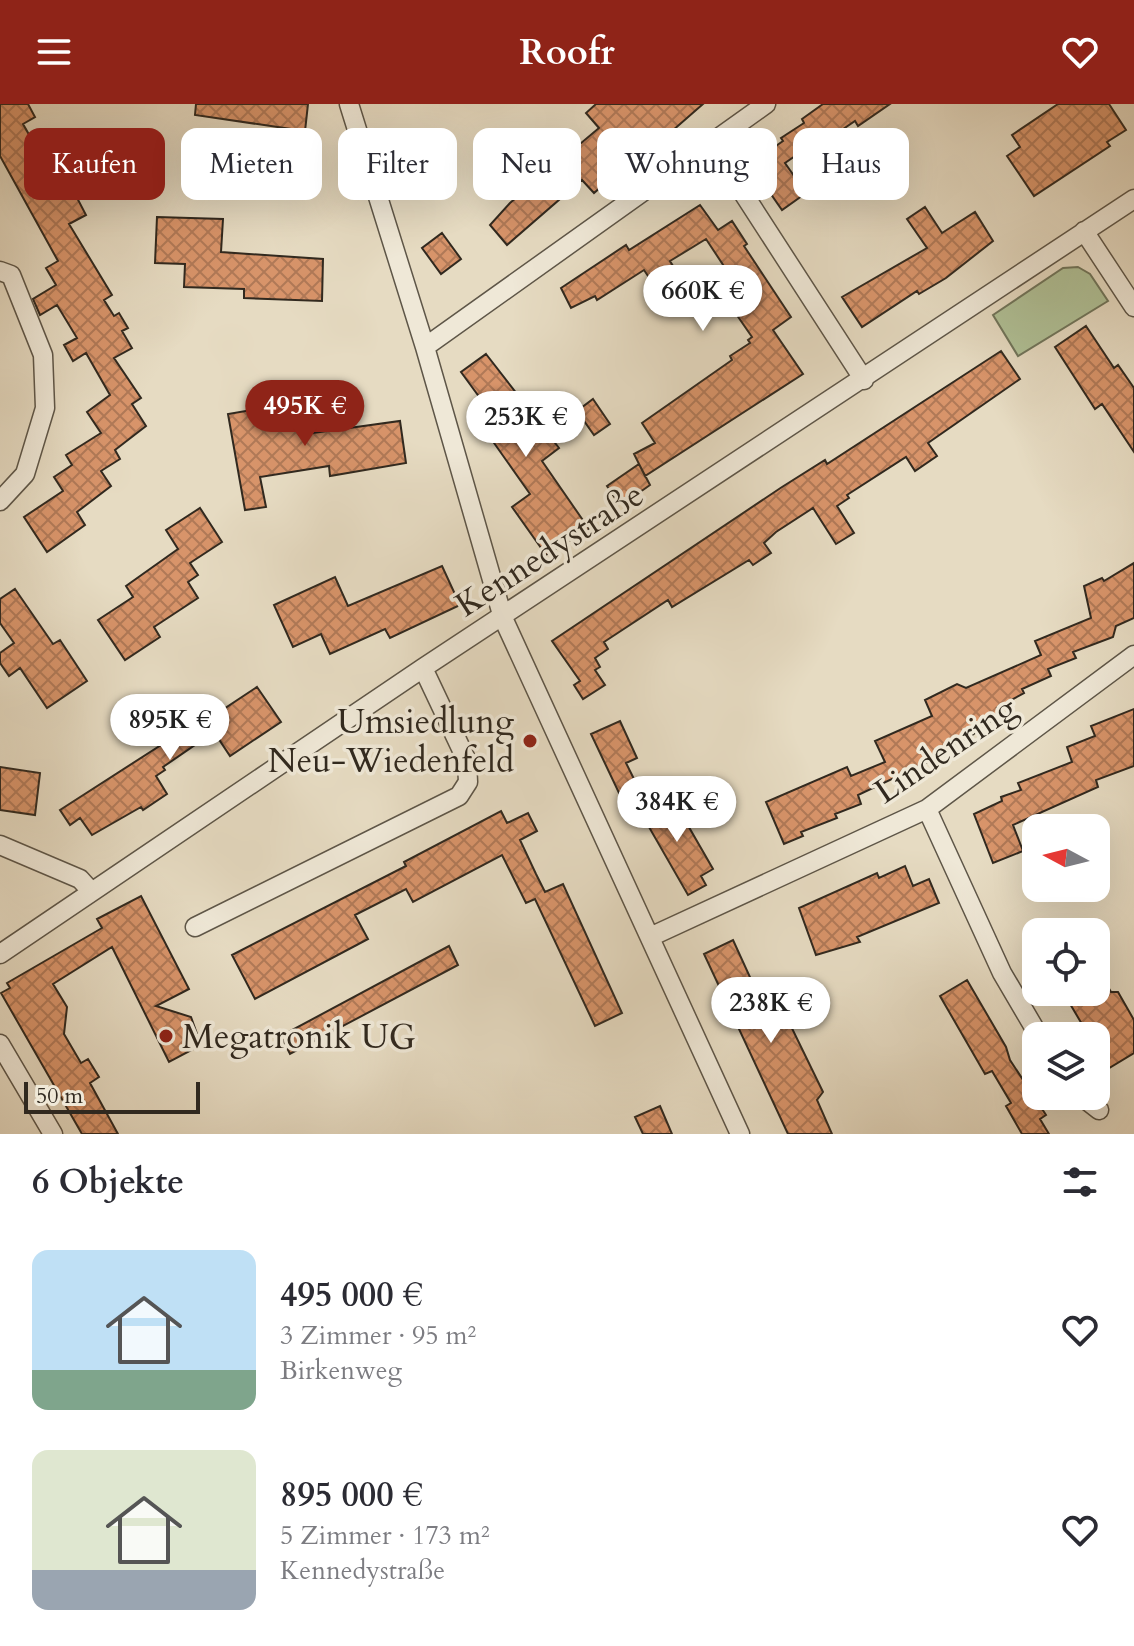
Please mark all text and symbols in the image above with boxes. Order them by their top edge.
text: Roofr [519,28,615,77]
icon: menu [32,30,76,74]
icon: heart [1058,30,1102,74]
chip: Kaufen [24,128,165,200]
chip: Mieten [181,128,322,200]
chip: Filter [338,128,457,200]
chip: Neu [473,128,581,200]
chip: Wohnung [597,128,777,200]
chip: Haus [793,128,909,200]
pin: 660K € [638,265,768,333]
text: 660K € [661,273,745,308]
pin: 495K € [240,380,370,448]
text: 495K € [263,388,347,423]
pin: 253K € [461,391,591,459]
text: 253K € [484,399,568,434]
street label: Kennedystraße [447,472,653,628]
street label: Lindenring [865,685,1026,814]
pin: 895K € [105,694,235,762]
place label: Umsiedlung Neu-Wiedenfeld [268,699,514,784]
text: 895K € [128,702,212,737]
marker: Umsiedlung Neu-Wiedenfeld [521,732,539,750]
pin: 384K € [612,776,742,844]
text: 384K € [635,784,719,819]
north arrow [1022,814,1110,902]
map controls [1022,814,1110,1110]
button: locate [1022,918,1110,1006]
pin: 238K € [706,977,836,1045]
text: 238K € [729,985,813,1020]
place label: Megatronik UG [182,1014,416,1060]
button: layers [1022,1022,1110,1110]
marker: Megatronik UG [157,1027,175,1045]
scale bar [24,1078,200,1114]
text: 50 m [36,1081,83,1111]
text: 6 Objekte [32,1159,184,1205]
icon: filters [1058,1160,1102,1204]
text: 495 000 € [280,1272,423,1318]
icon: home [96,1282,192,1378]
icon: heart [1058,1308,1102,1352]
text: 3 Zimmer · 95 m² [280,1318,476,1353]
text: Birkenweg [280,1353,402,1388]
text: 895 000 € [280,1472,423,1518]
icon: home [96,1482,192,1578]
icon: heart [1058,1508,1102,1552]
text: 5 Zimmer · 173 m² [280,1518,490,1553]
text: Kennedystraße [280,1553,445,1588]

